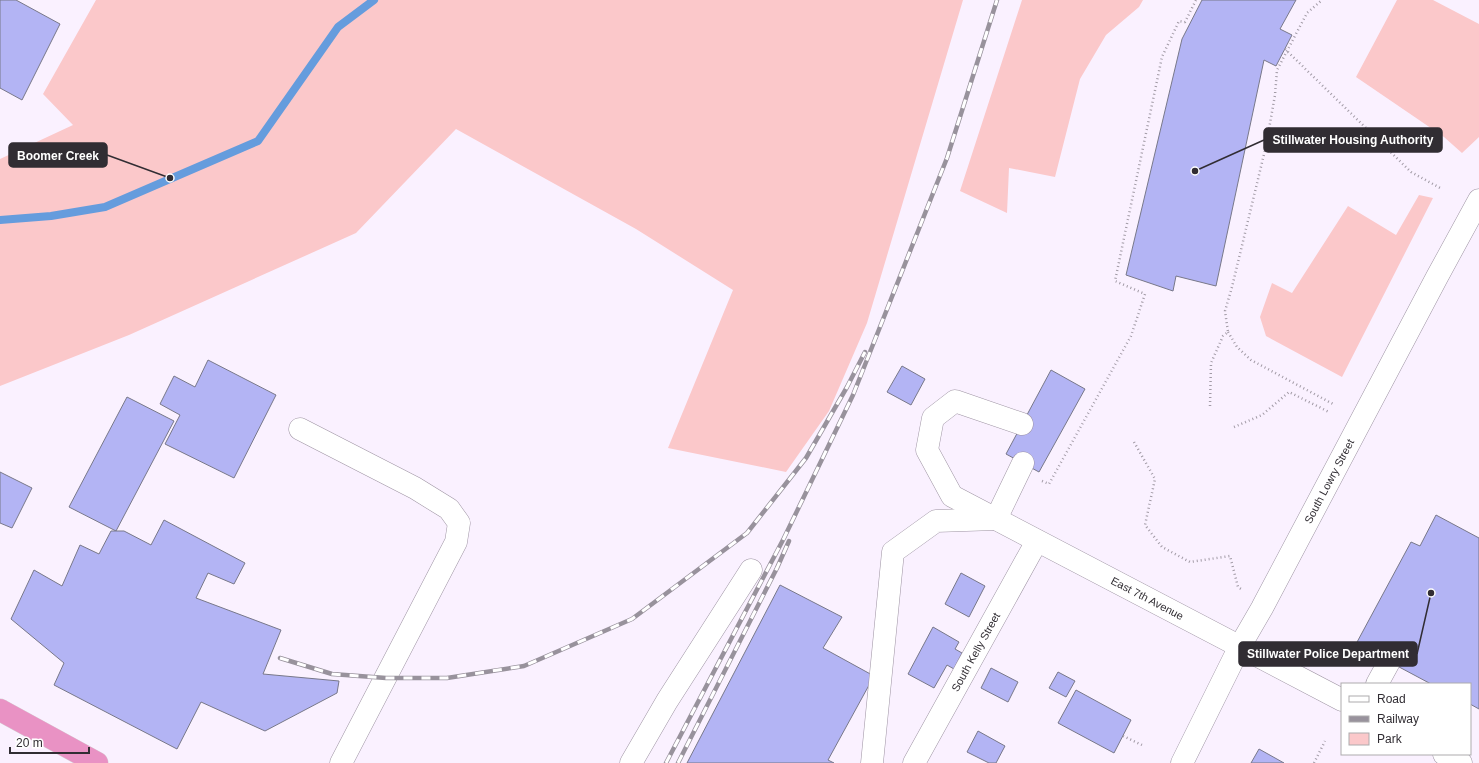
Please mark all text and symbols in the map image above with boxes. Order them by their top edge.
callout: Stillwater Housing Authority [1264,128,1442,152]
text: Stillwater Housing Authority [1273,133,1434,147]
callout: Boomer Creek [9,143,107,167]
text: Boomer Creek [17,149,99,163]
street label: South Lowry Street [1302,437,1356,525]
street label: East 7th Avenue [1109,574,1186,622]
street label: South Kelly Street [949,610,1002,693]
callout: Stillwater Police Department [1239,642,1417,666]
text: Stillwater Police Department [1247,647,1409,661]
legend [1341,683,1471,755]
text: Road [1377,692,1406,706]
text: Railway [1377,712,1419,726]
scale bar [10,729,89,755]
text: Park [1377,732,1403,746]
text: 20 m [16,736,43,750]

